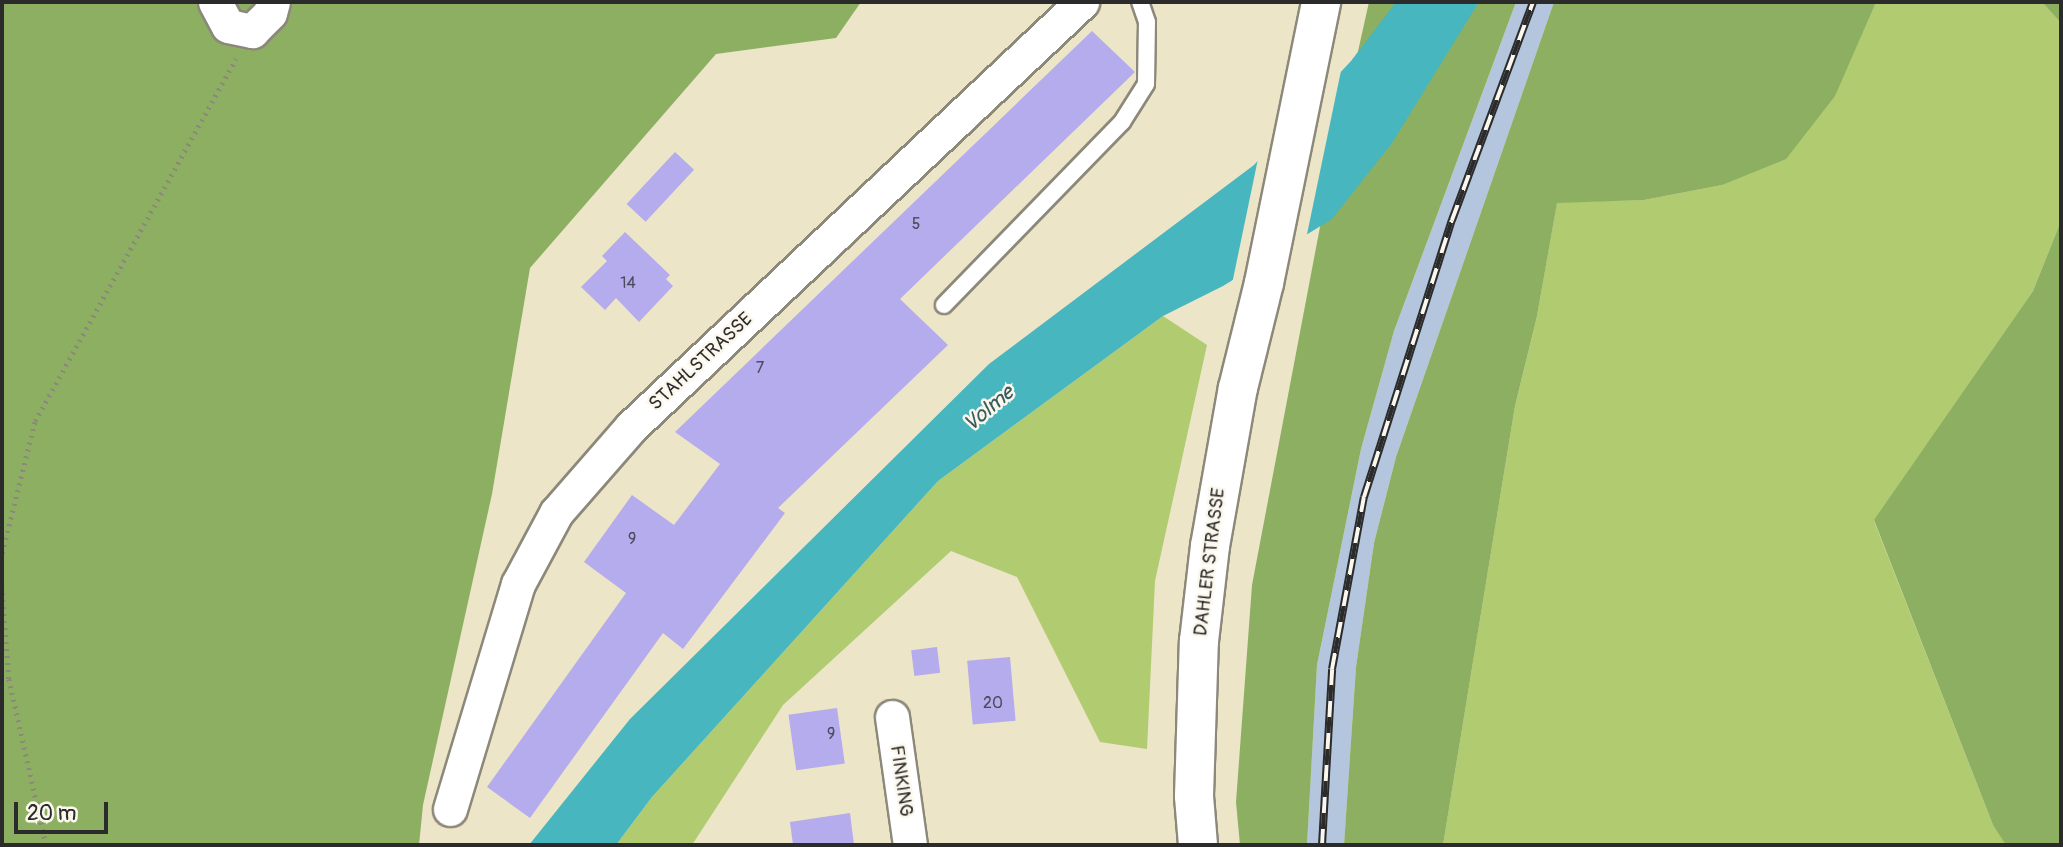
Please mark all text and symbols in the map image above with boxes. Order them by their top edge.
house number: 5 [912,214,920,234]
house number: 14 [620,273,636,293]
street label: STAHLSTRASSE [645,308,757,416]
house number: 7 [756,358,764,378]
water label: Volme [959,381,1019,437]
street label: DAHLER STRASSE [1190,487,1230,637]
house number: 9 [628,529,636,549]
house number: 20 [983,693,1003,713]
house number: 9 [827,724,835,744]
street label: FINKING [885,744,917,818]
scale bar [18,788,112,832]
text: 20 m [27,800,76,827]

